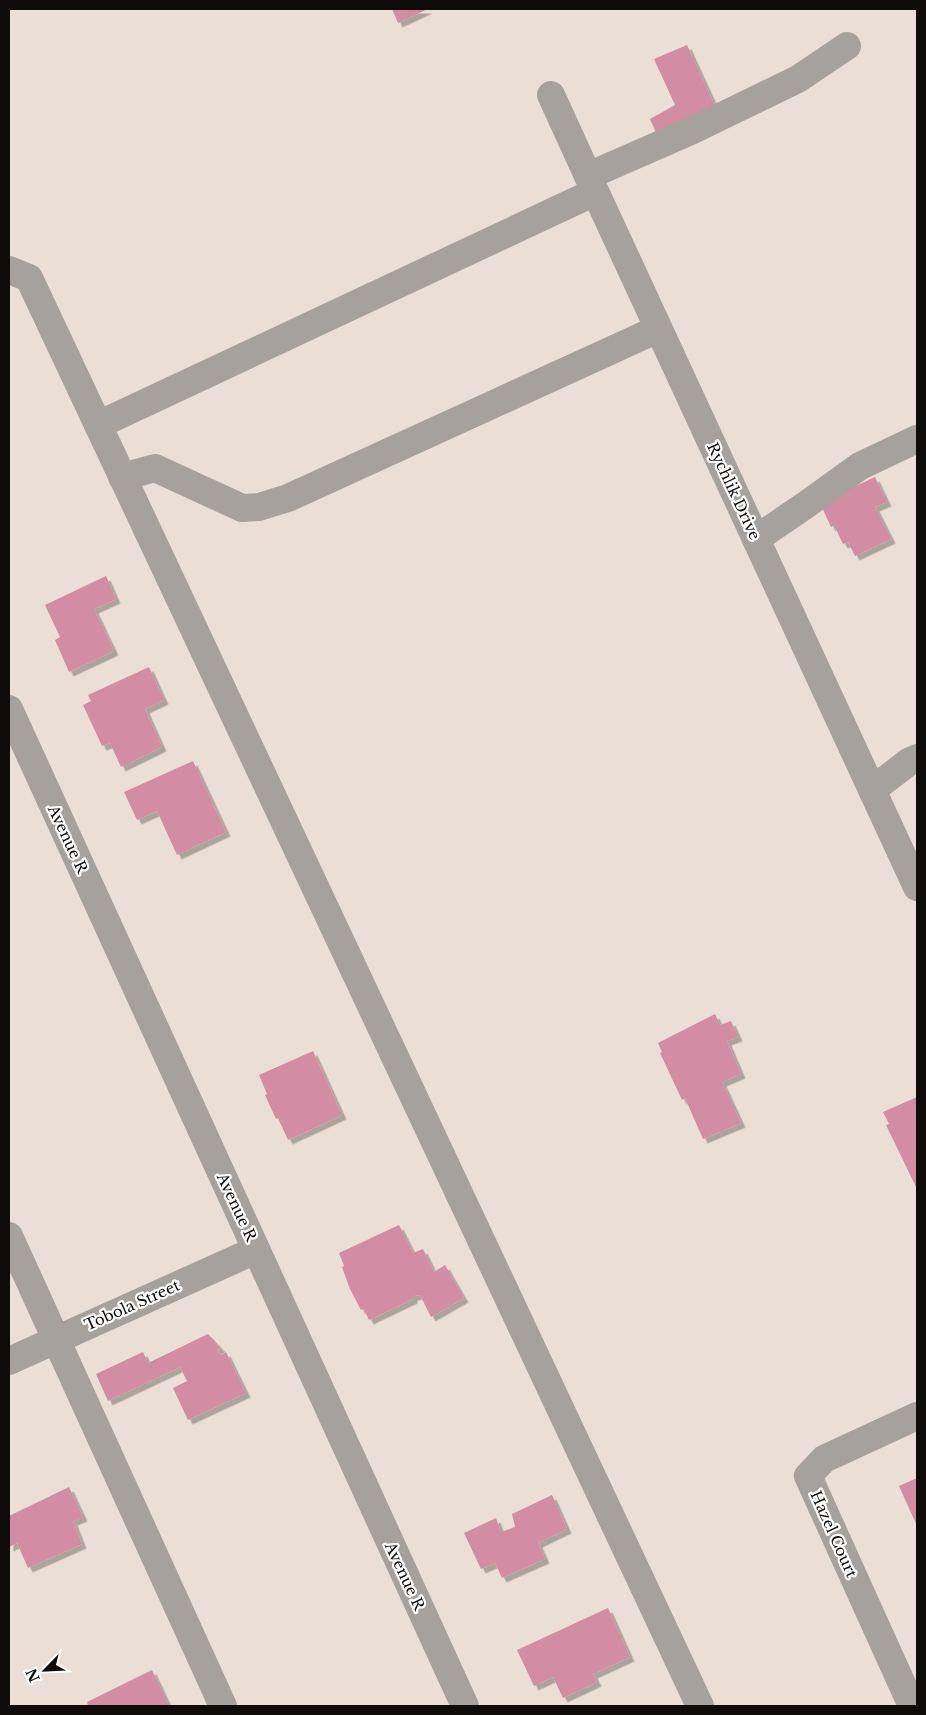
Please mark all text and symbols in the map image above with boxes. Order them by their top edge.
street label: Rychlik Drive [703,439,765,543]
street label: Avenue R [43,801,93,877]
street label: Avenue R [212,1169,262,1245]
street label: Tobola Street [81,1275,183,1334]
street label: Hazel Court [806,1488,862,1581]
street label: Avenue R [380,1538,430,1614]
north arrow [20,1645,70,1695]
text: N [22,1666,44,1685]

